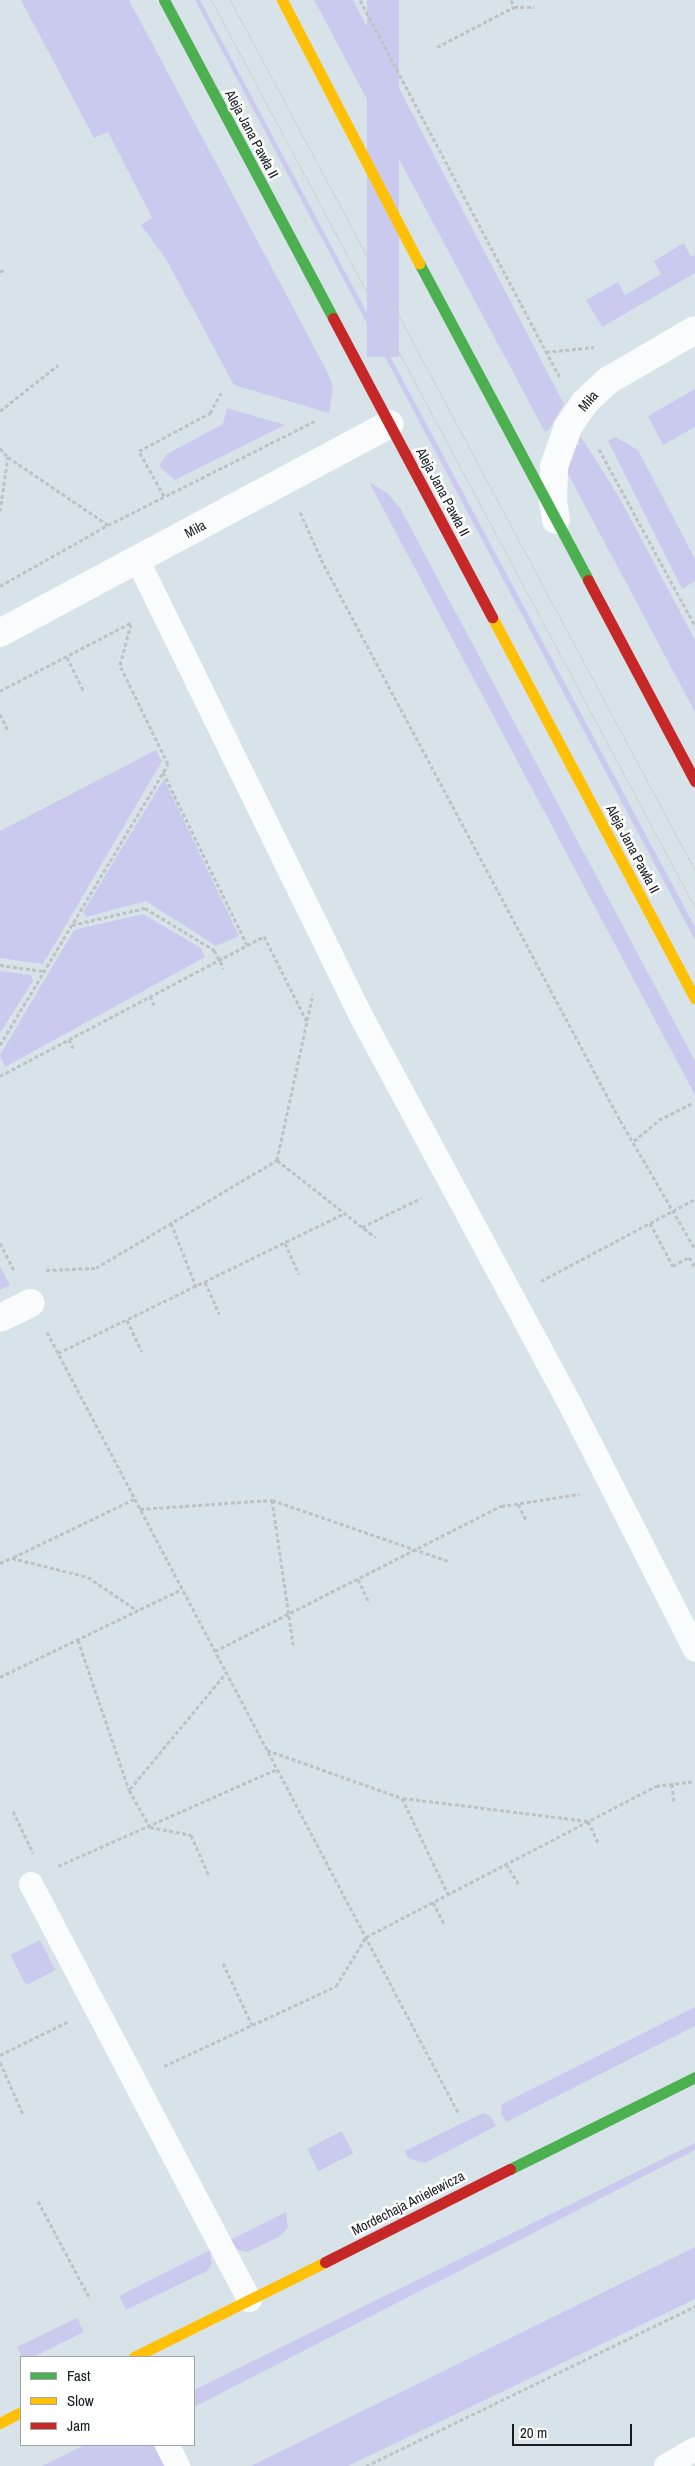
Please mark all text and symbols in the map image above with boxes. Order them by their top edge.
street label: Aleja Jana Pawła II [222,87,282,181]
street label: Miła [575,387,601,415]
street label: Aleja Jana Pawła II [413,445,473,539]
street label: Miła [181,516,209,542]
street label: Aleja Jana Pawła II [603,802,663,896]
street label: Mordechaja Anielewicza [348,2167,468,2239]
legend [20,2356,195,2446]
text: Fast [67,2365,90,2386]
text: Slow [67,2390,94,2411]
scale bar [515,2414,635,2446]
text: Jam [67,2415,90,2436]
text: 20 m [520,2422,547,2443]

